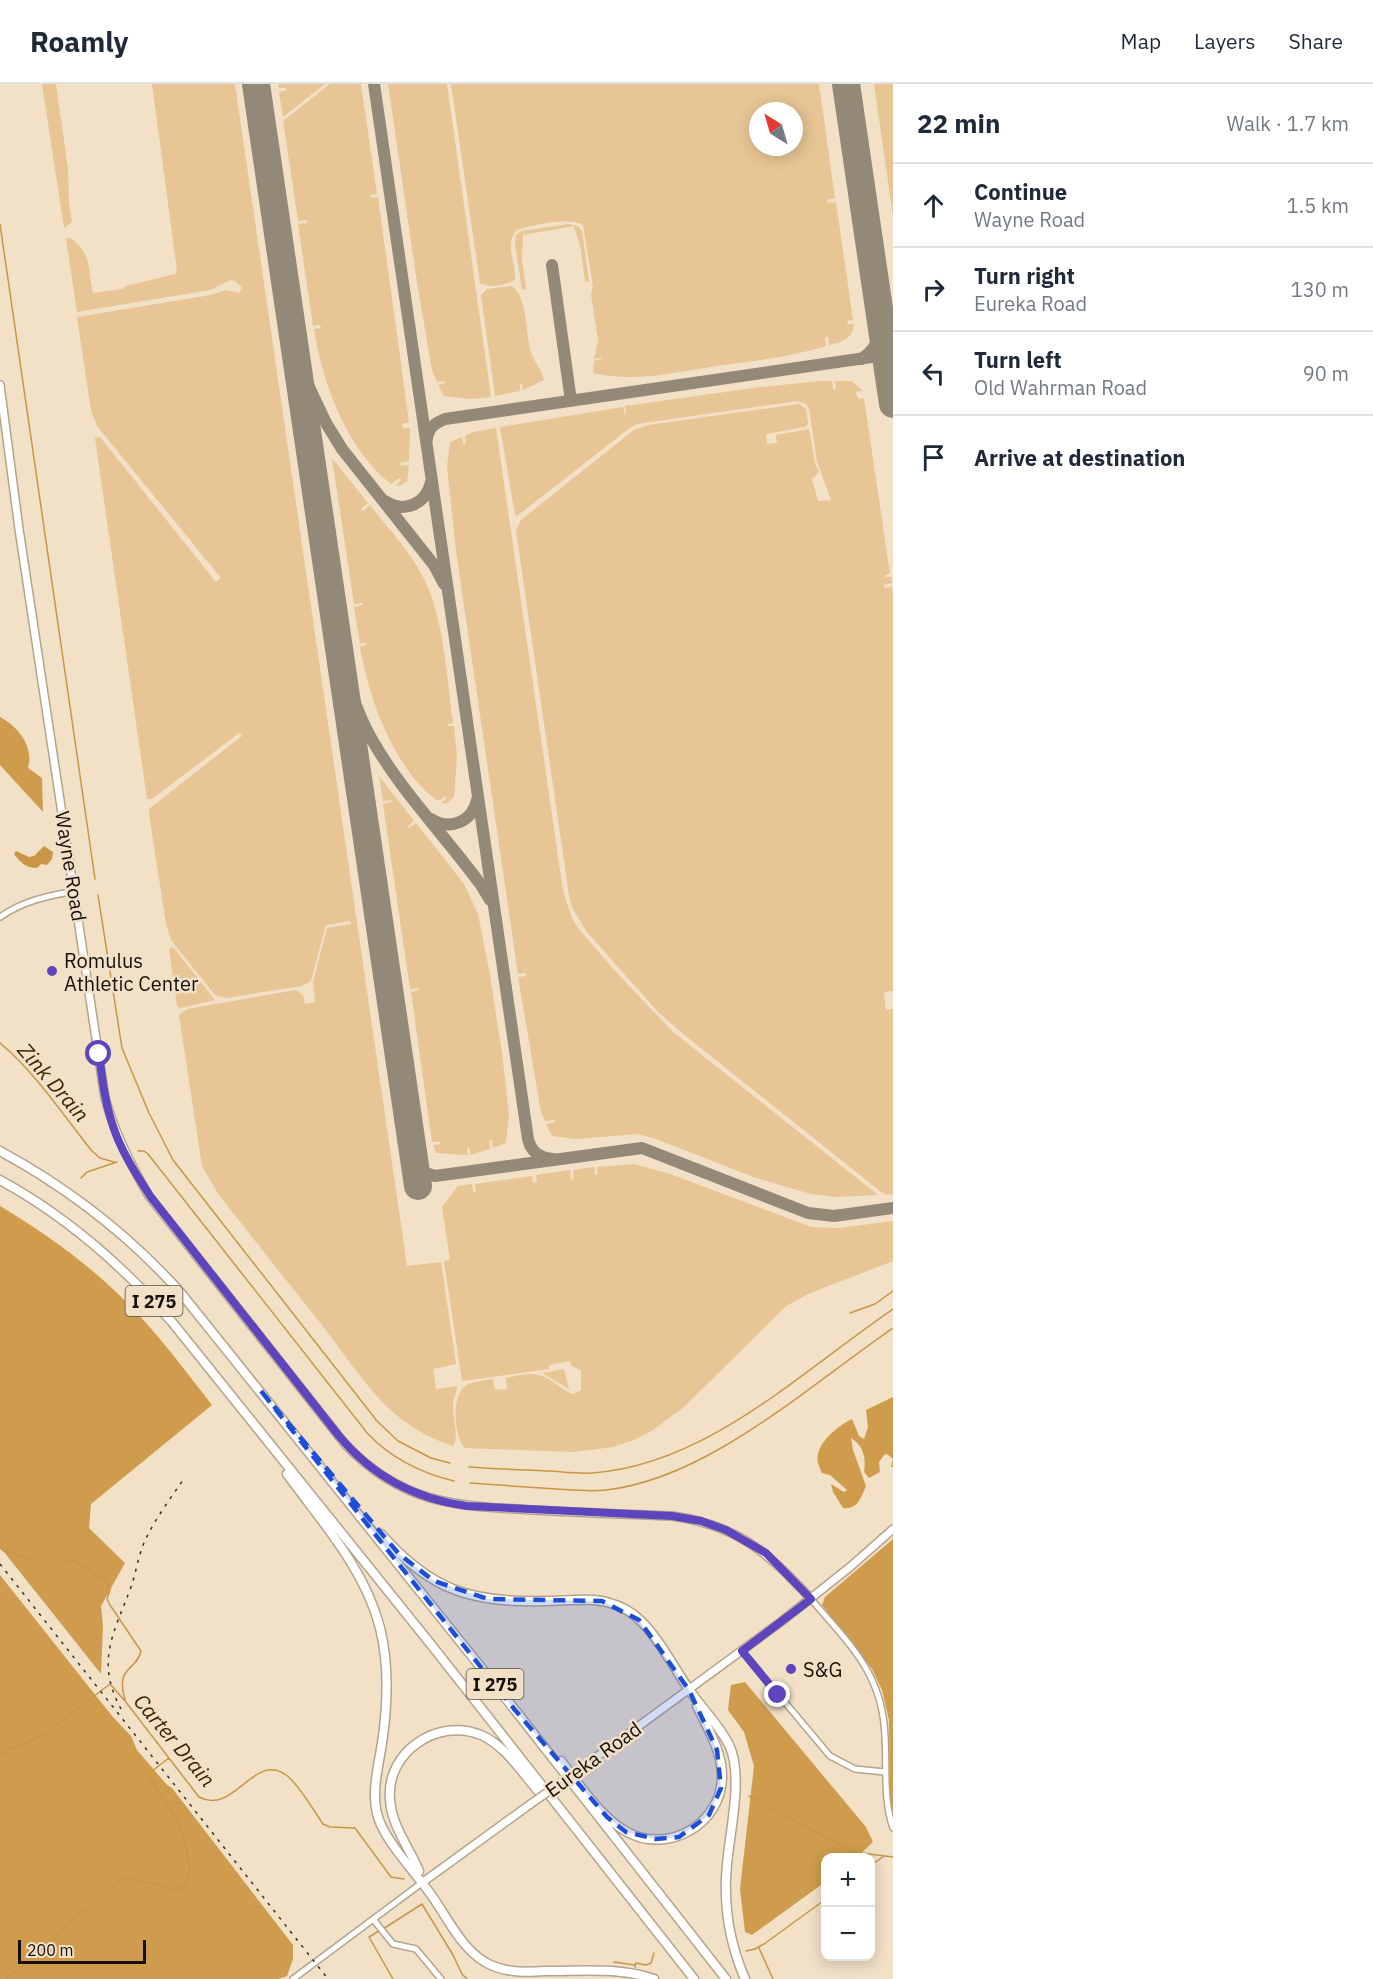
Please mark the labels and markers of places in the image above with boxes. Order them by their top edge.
place label: Romulus Athletic Center [64,947,198,997]
marker: Romulus Athletic Center [45,964,59,978]
place label: S&G [803,1656,842,1683]
marker: S&G [784,1662,798,1676]

